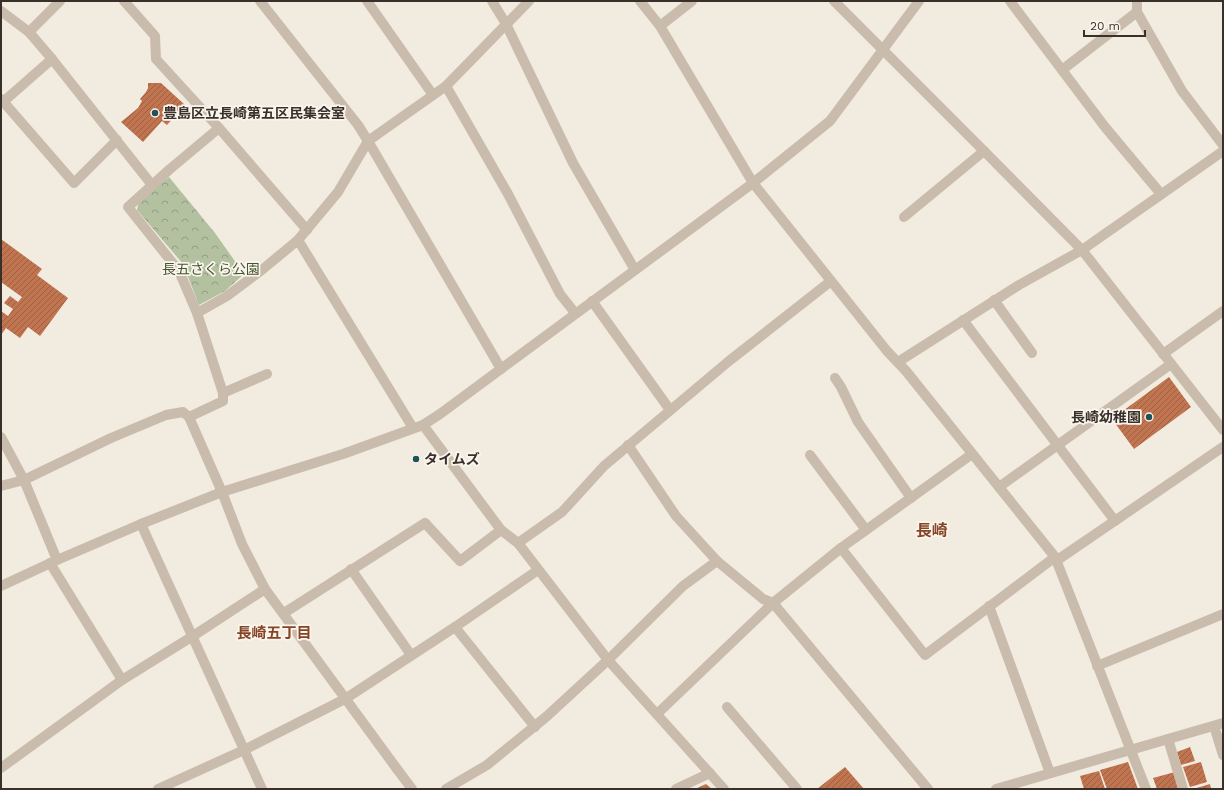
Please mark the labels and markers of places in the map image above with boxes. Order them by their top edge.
place label: 豊島区立長崎第五区民集会室 [163,105,345,121]
marker: 豊島区立長崎第五区民集会室 [150,108,160,118]
place label: 長崎幼稚園 [1071,409,1141,425]
marker: 長崎幼稚園 [1144,412,1154,422]
place label: タイムズ [424,451,480,467]
marker: タイムズ [411,454,421,464]

